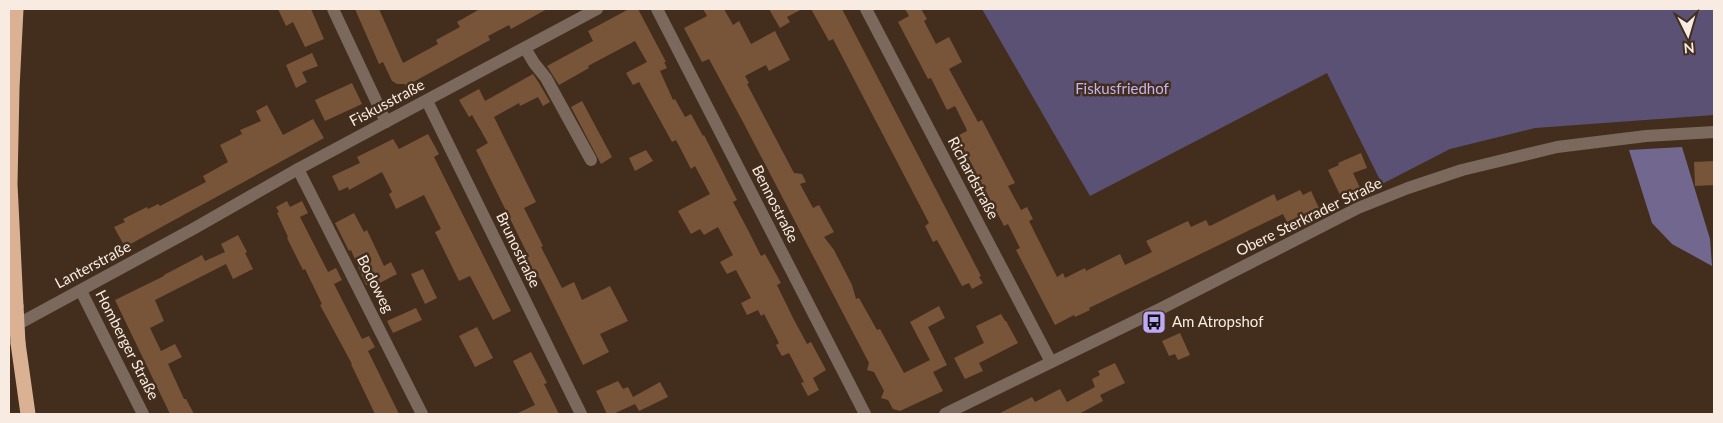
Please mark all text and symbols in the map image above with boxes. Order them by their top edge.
north arrow [1663,10,1713,60]
text: N [1683,40,1695,57]
street label: Fiskusstraße [346,75,427,129]
park label: Fiskusfriedhof [1075,79,1170,97]
street label: Richardstraße [945,133,1003,222]
street label: Bennostraße [749,162,803,245]
street label: Obere Sterkrader Straße [1233,173,1384,259]
street label: Brunostraße [493,209,545,290]
street label: Lanterstraße [51,237,134,292]
street label: Bodoweg [354,252,398,316]
street label: Homberger Straße [92,287,163,403]
bus stop icon: Am Atropshof [1141,309,1167,335]
place label: Am Atropshof [1172,312,1264,330]

